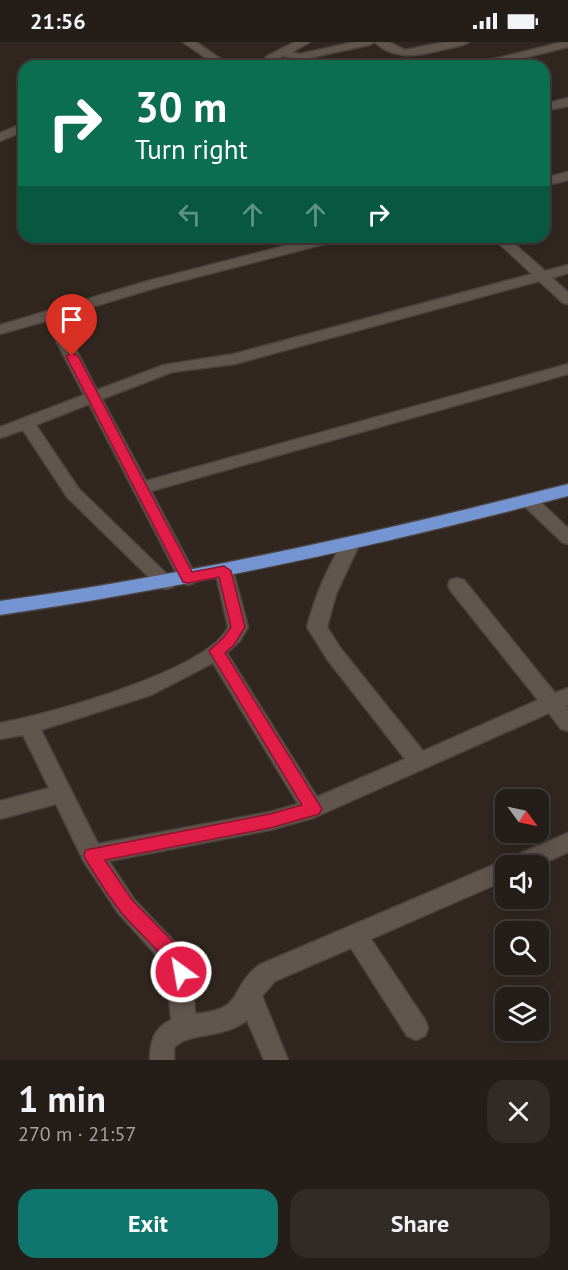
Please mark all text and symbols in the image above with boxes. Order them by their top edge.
text: 21:56 [30,7,86,35]
text: 30 m [135,79,227,134]
icon: right [36,84,114,162]
text: Turn right [135,132,248,166]
icon: left [173,198,206,231]
icon: ahead [236,198,269,231]
icon: ahead [299,198,332,231]
icon: right [362,198,395,231]
pin [46,294,97,356]
icon: arrive [55,303,88,336]
north arrow [495,789,549,843]
map controls [495,789,549,1041]
button: sound [495,855,549,909]
button: search [495,921,549,975]
position arrow [149,940,213,1004]
button: layers [495,987,549,1041]
text: 1 min [18,1075,106,1122]
button: close [487,1080,550,1143]
text: 270 m · 21:57 [18,1121,136,1147]
button: Exit [18,1189,278,1258]
button: Share [290,1189,550,1258]

